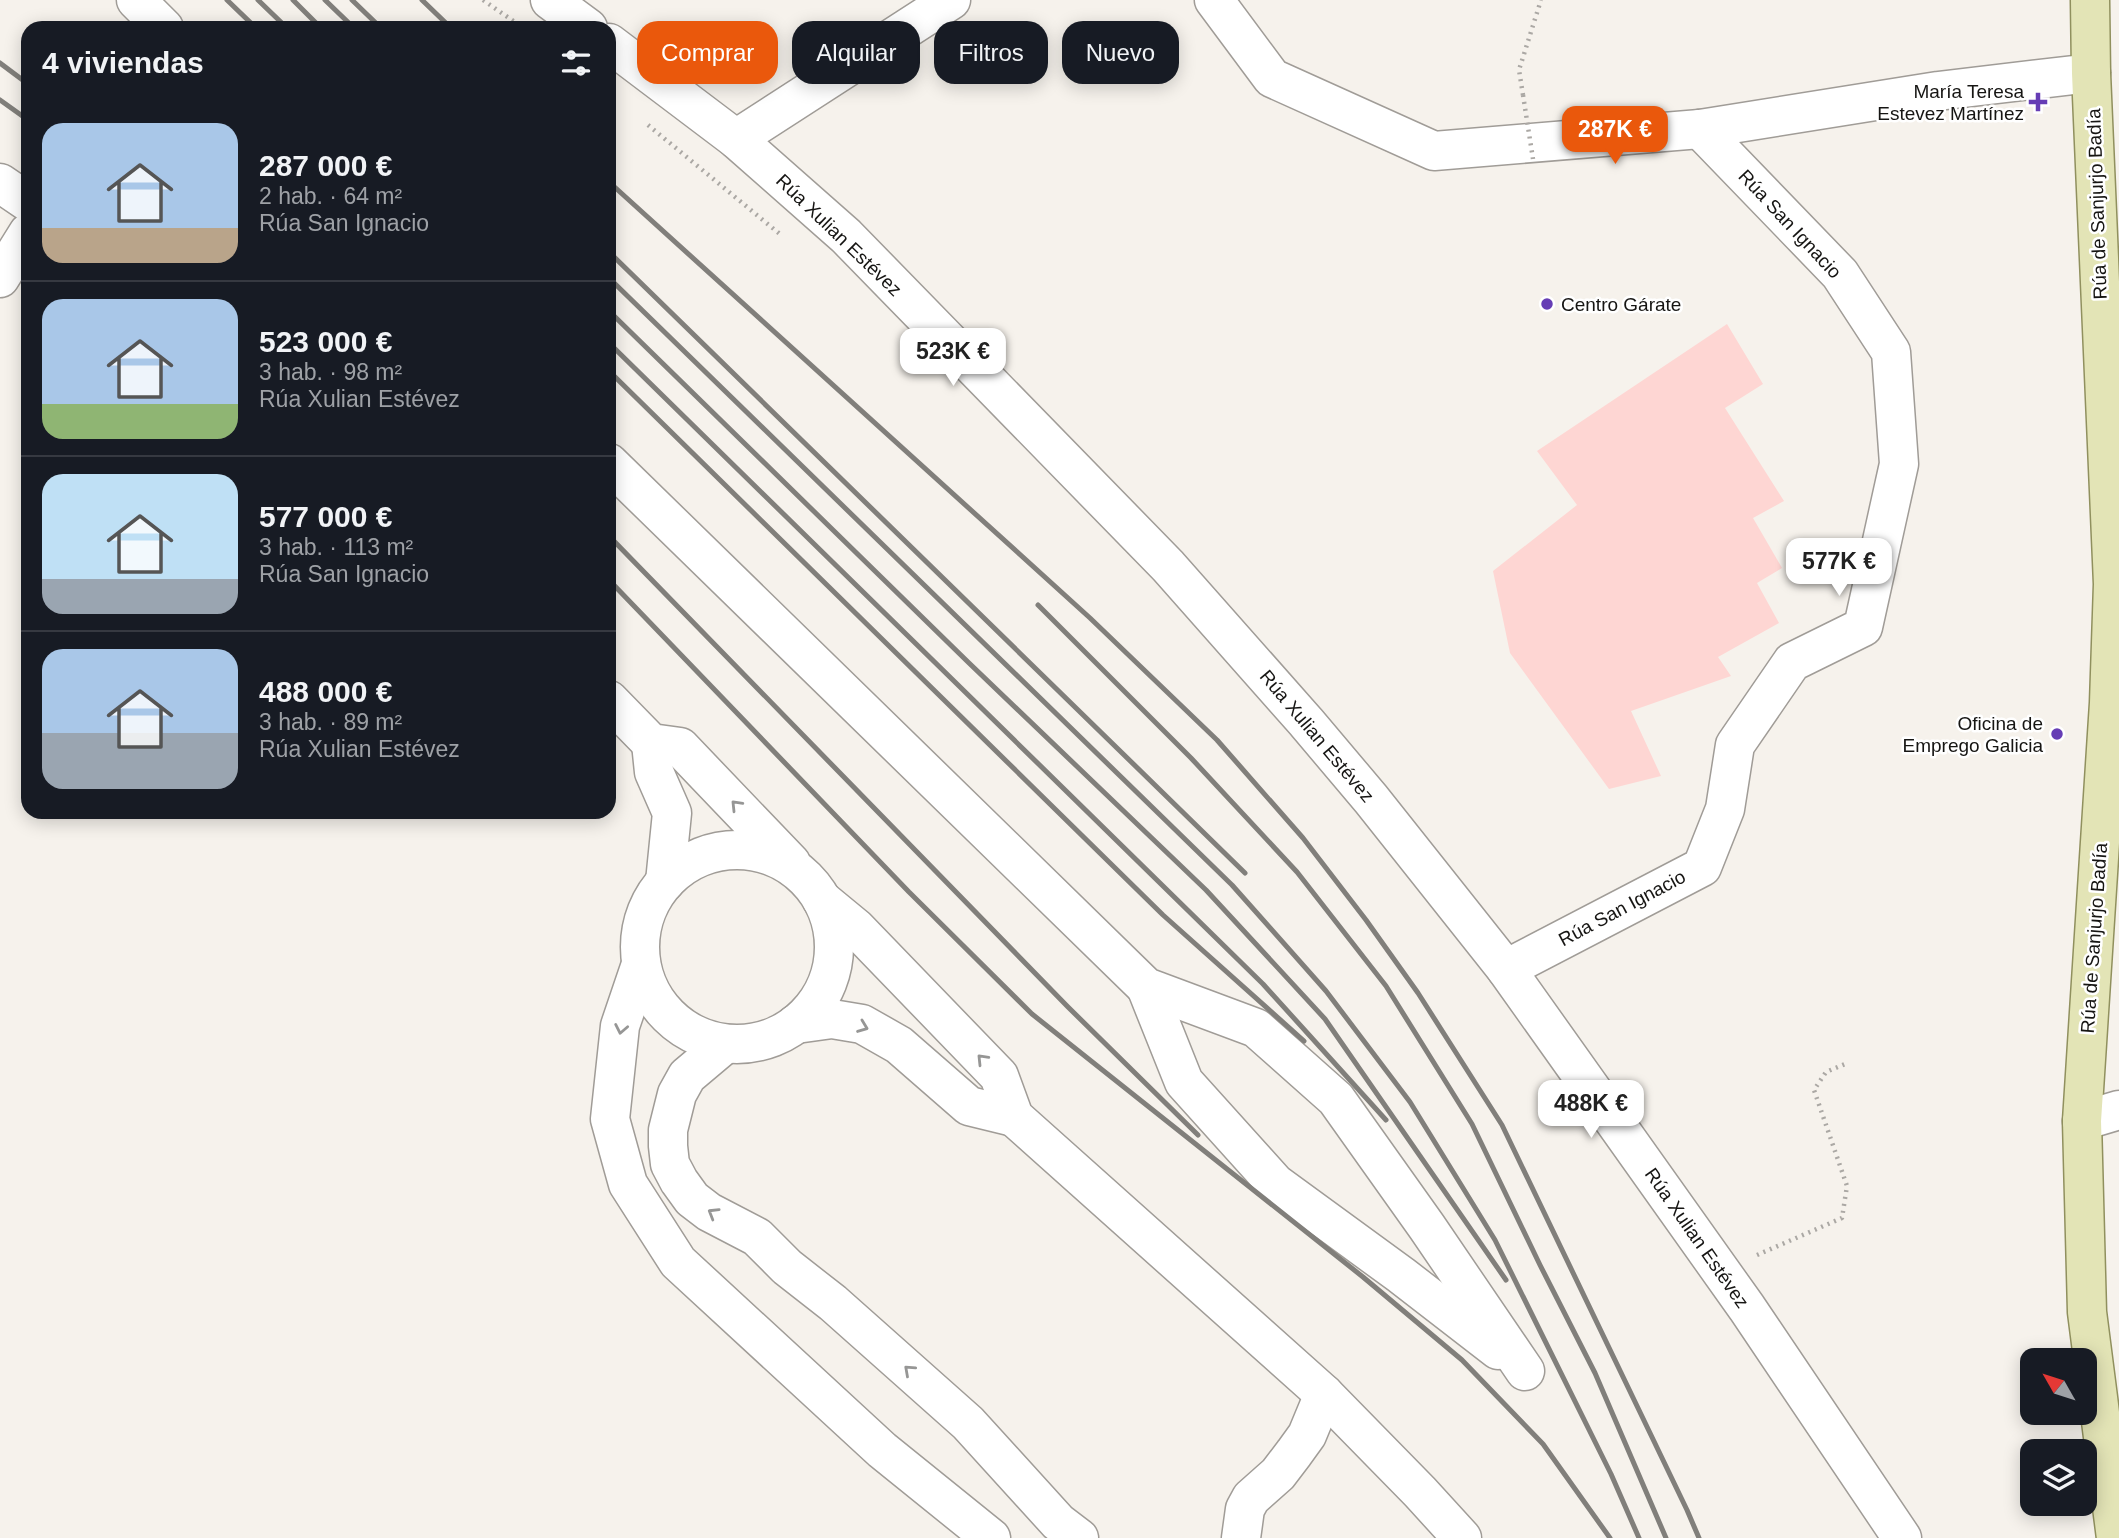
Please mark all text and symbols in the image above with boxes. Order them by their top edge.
chip: Comprar [637,21,778,84]
chip: Alquilar [792,21,920,84]
chip: Filtros [934,21,1048,84]
chip: Nuevo [1062,21,1179,84]
icon: filters [557,44,595,82]
text: 4 viviendas [42,46,204,79]
place label: María Teresa Estevez Martínez [1877,81,2024,124]
marker: María Teresa Estevez Martínez [2030,94,2046,110]
pin: 287K € [1558,106,1672,166]
street label: Rúa de Sanjurjo Badía [2083,108,2111,300]
text: 287K € [1578,116,1652,142]
text: 287 000 € [259,149,392,182]
icon: home [98,151,182,235]
street label: Rúa San Ignacio [1734,165,1846,283]
street label: Rúa Xulian Estévez [772,170,906,300]
text: 2 hab. · 64 m² [259,183,402,209]
text: Rúa San Ignacio [259,210,429,236]
place label: Centro Gárate [1561,294,1681,315]
marker: Centro Gárate [1539,296,1555,312]
text: 523 000 € [259,325,392,358]
icon: home [98,327,182,411]
pin: 523K € [896,328,1010,388]
text: 523K € [916,338,990,364]
text: 3 hab. · 98 m² [259,359,402,385]
text: Rúa Xulian Estévez [259,386,460,412]
text: 577 000 € [259,500,392,533]
icon: home [98,502,182,586]
text: 3 hab. · 113 m² [259,534,413,560]
pin: 577K € [1782,538,1896,598]
text: 577K € [1802,548,1876,574]
text: Rúa San Ignacio [259,561,429,587]
street label: Rúa Xulian Estévez [1256,666,1378,806]
text: 488 000 € [259,675,392,708]
icon: home [98,677,182,761]
text: 3 hab. · 89 m² [259,709,402,735]
place label: Oficina de Emprego Galicia [1903,713,2043,756]
marker: Oficina de Emprego Galicia [2049,726,2065,742]
text: Rúa Xulian Estévez [259,736,460,762]
one-way arrow [732,800,745,813]
street label: Rúa de Sanjurjo Badía [2077,841,2111,1034]
street label: Rúa San Ignacio [1555,866,1689,950]
one-way arrow [856,1019,868,1033]
one-way arrow [614,1023,629,1035]
one-way arrow [978,1054,991,1067]
pin: 488K € [1534,1080,1648,1140]
text: 488K € [1554,1090,1628,1116]
street label: Rúa Xulian Estévez [1641,1164,1753,1312]
one-way arrow [708,1209,721,1222]
north arrow [2020,1348,2096,1424]
map controls [2020,1348,2097,1516]
one-way arrow [904,1366,917,1378]
button: layers [2020,1439,2097,1516]

